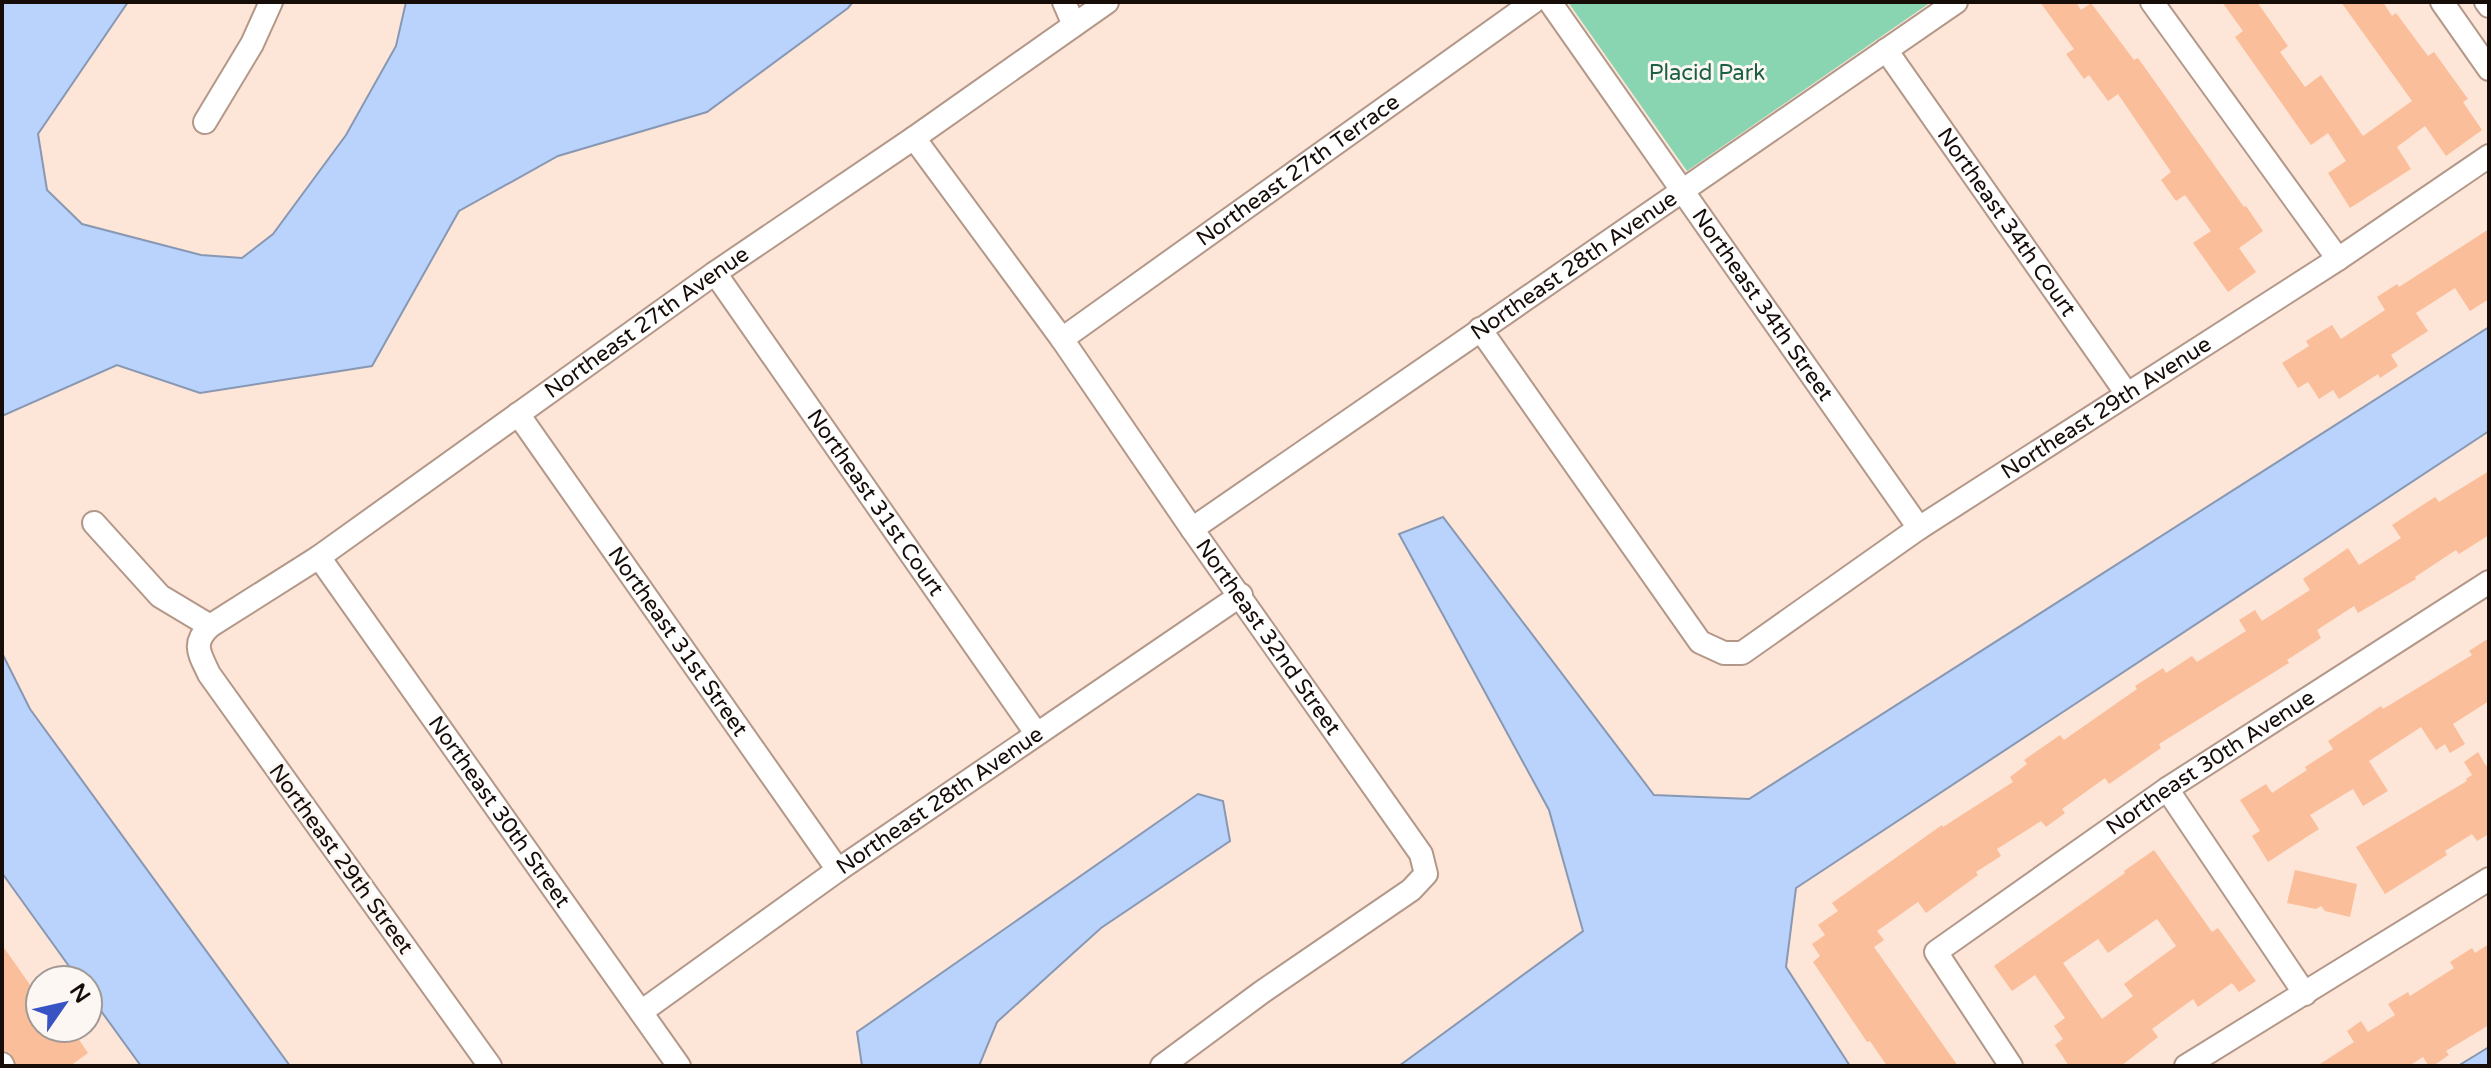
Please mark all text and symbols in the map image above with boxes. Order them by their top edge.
park label: Placid Park [1649,60,1765,86]
street label: Northeast 27th Terrace [1191,89,1404,252]
street label: Northeast 34th Court [1932,123,2081,321]
street label: Northeast 28th Avenue [1466,185,1682,346]
street label: Northeast 34th Street [1686,204,1839,406]
street label: Northeast 27th Avenue [540,241,754,404]
street label: Northeast 29th Avenue [1996,331,2216,485]
street label: Northeast 31st Court [801,404,949,601]
street label: Northeast 32nd Street [1190,534,1346,740]
street label: Northeast 31st Street [602,542,753,741]
street label: Northeast 30th Avenue [2101,684,2320,841]
street label: Northeast 30th Street [423,711,576,913]
street label: Northeast 28th Avenue [831,721,1048,880]
street label: Northeast 29th Street [263,759,419,959]
north arrow [24,964,104,1044]
text: N [64,979,95,1008]

